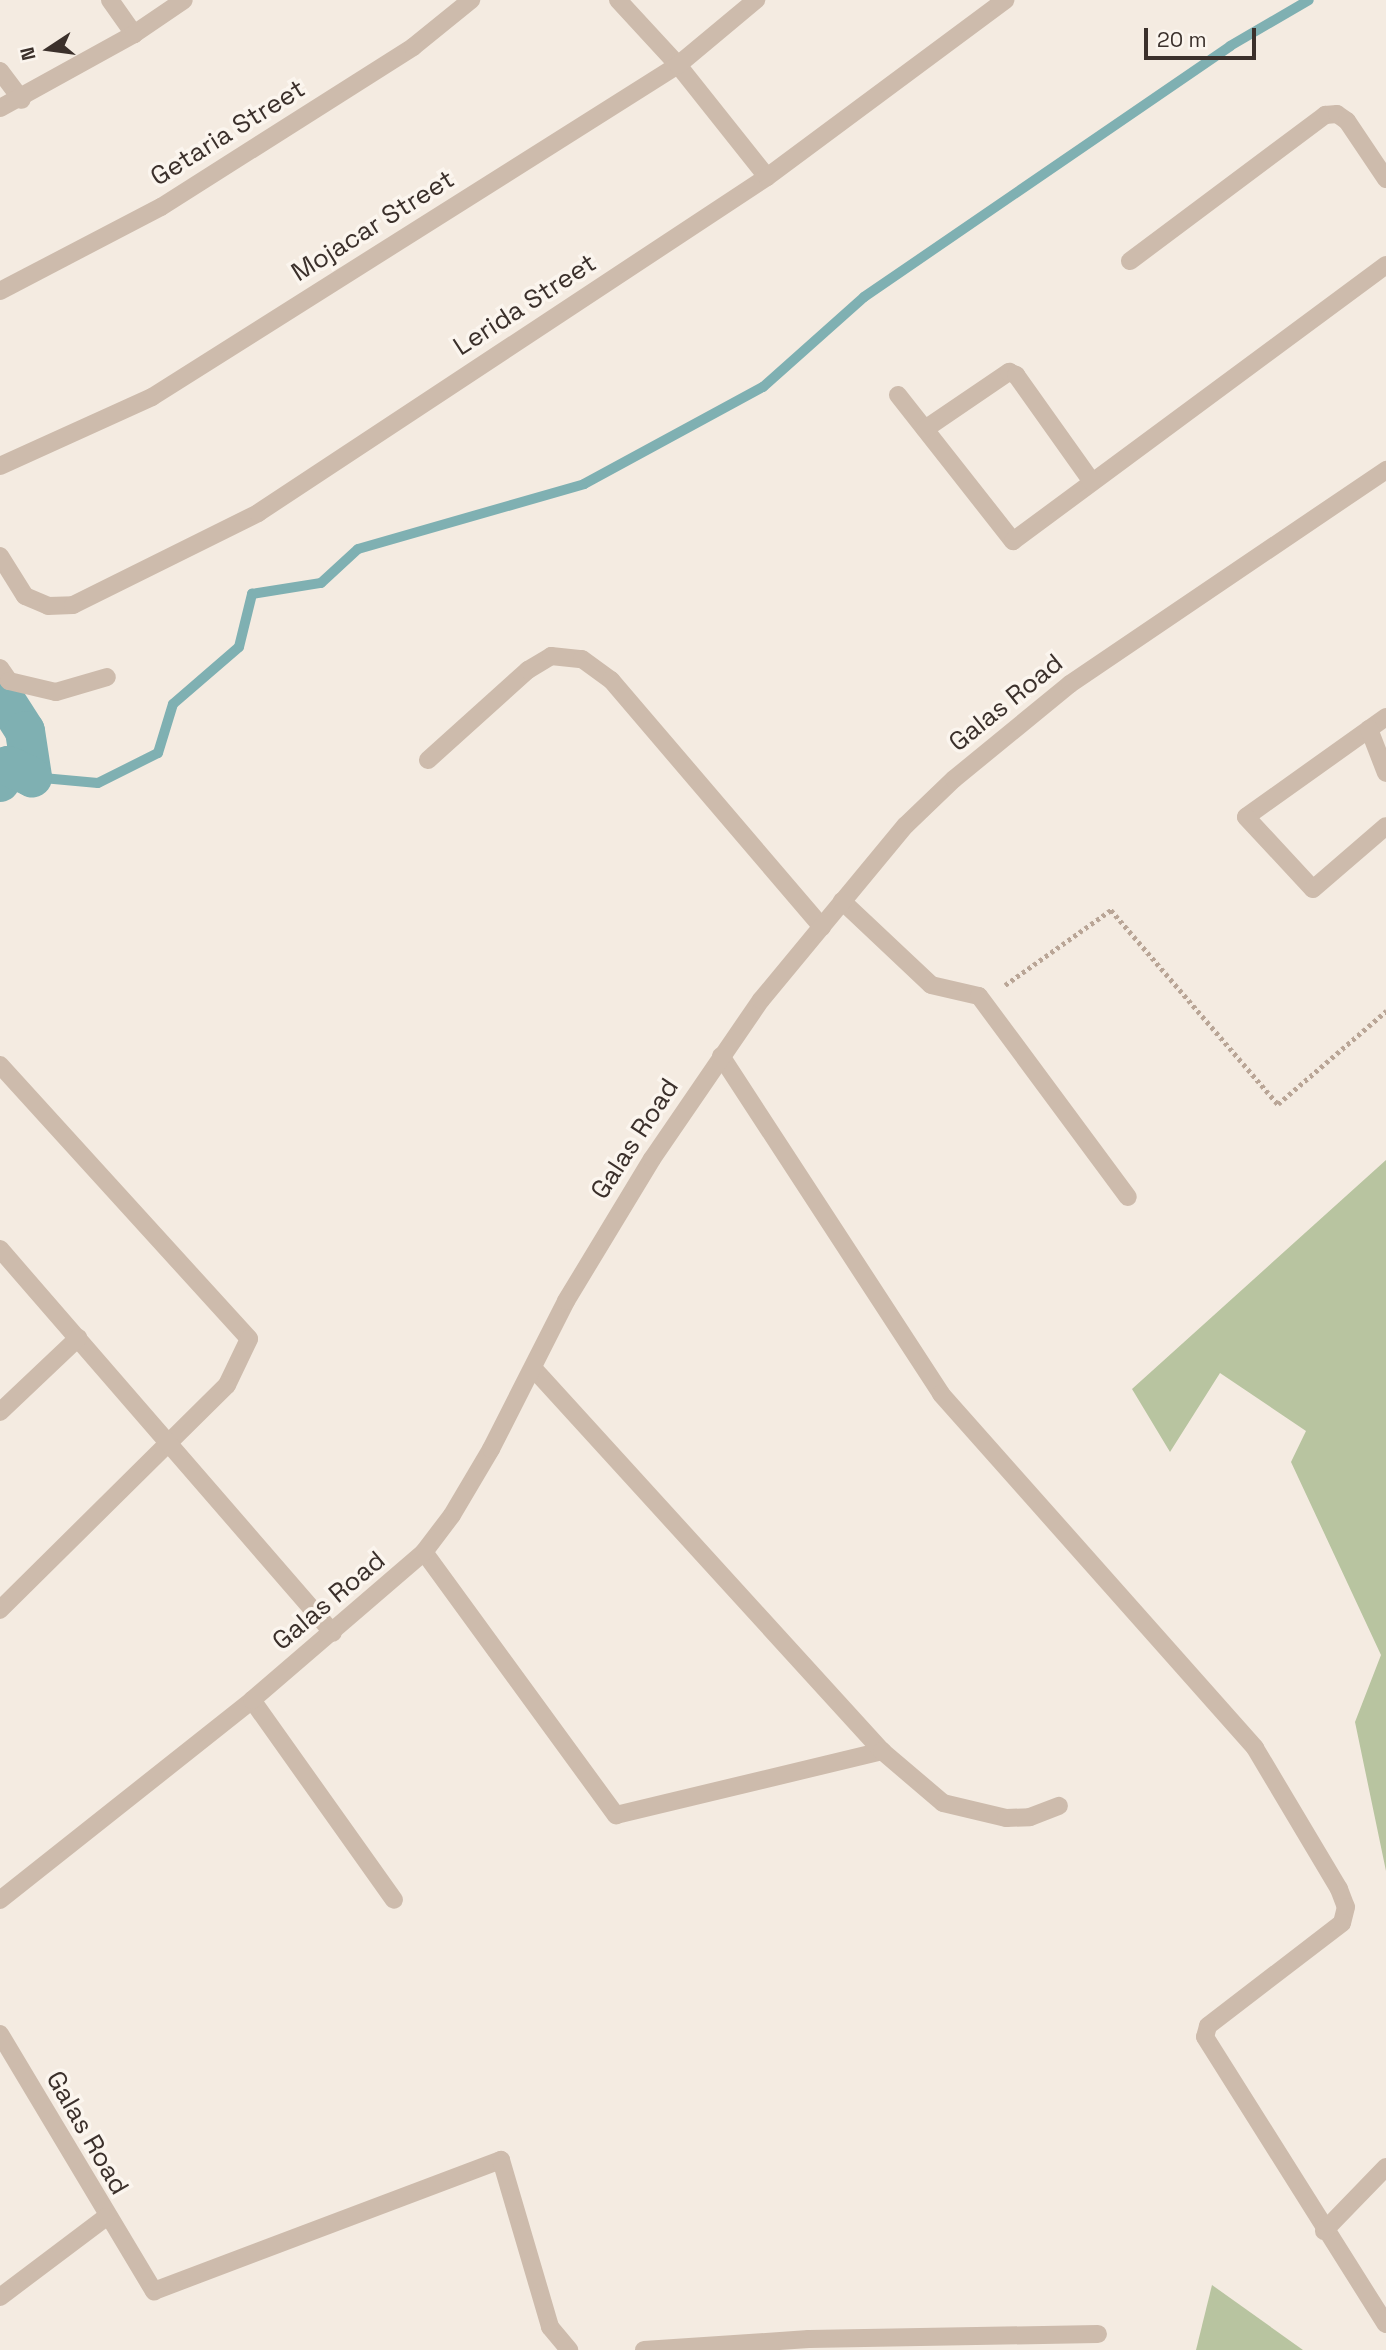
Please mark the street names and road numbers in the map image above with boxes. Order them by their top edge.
street label: Getaria Street [145,73,311,193]
street label: Mojacar Street [286,163,460,289]
street label: Lerida Street [448,247,602,363]
street label: Galas Road [943,648,1069,758]
street label: Galas Road [584,1073,686,1205]
street label: Galas Road [266,1545,392,1657]
street label: Galas Road [39,2066,135,2200]

